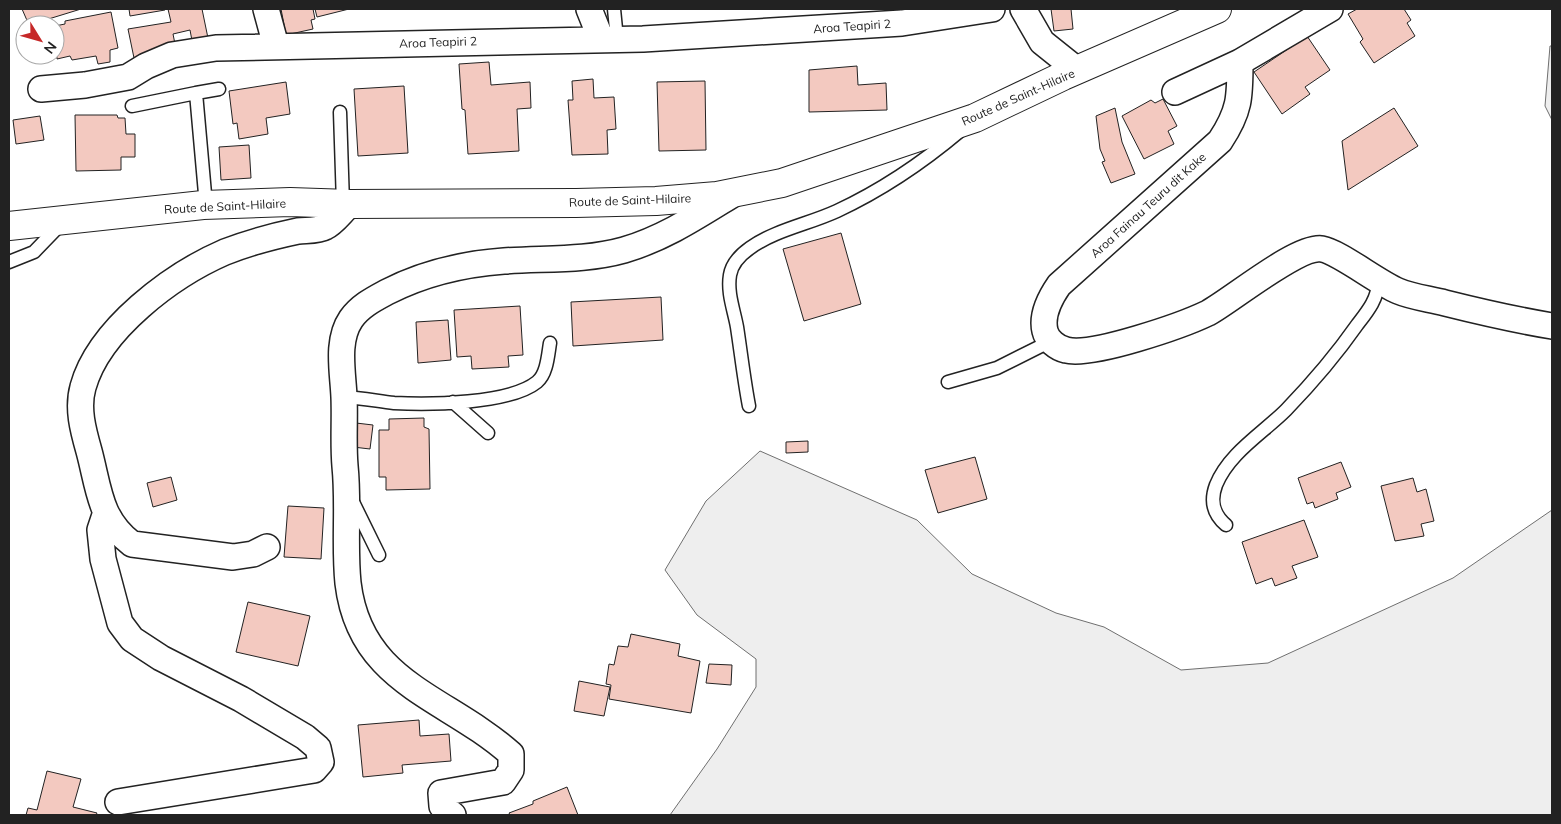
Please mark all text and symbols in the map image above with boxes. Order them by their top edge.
north arrow [15,15,65,65]
street label: Aroa Teapiri 2 [813,16,891,36]
street label: Aroa Teapiri 2 [399,33,477,51]
text: N [40,38,61,57]
street label: Route de Saint-Hilaire [959,65,1077,129]
street label: Aroa Fainau Teuru dit Kake [1087,149,1209,261]
street label: Route de Saint-Hilaire [569,190,691,210]
street label: Route de Saint-Hilaire [164,195,286,217]

